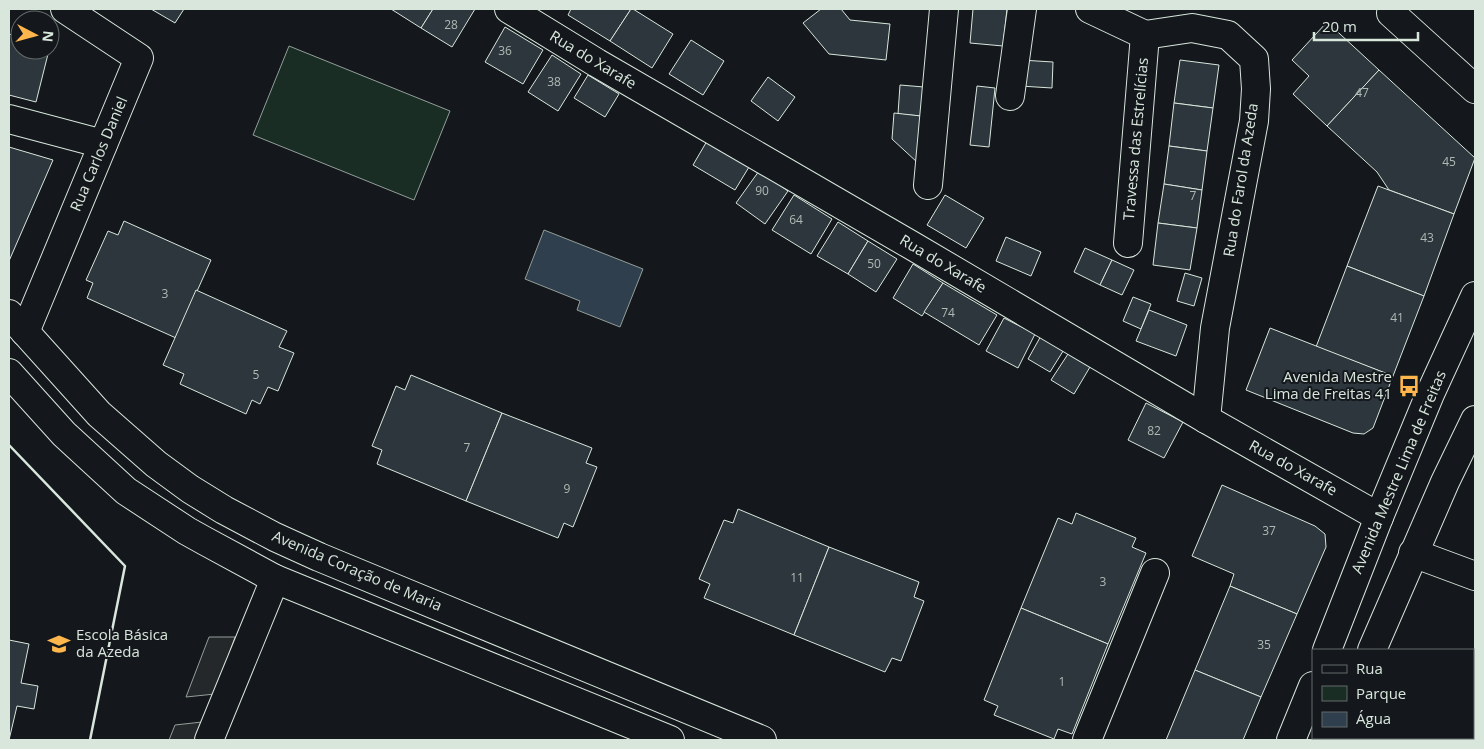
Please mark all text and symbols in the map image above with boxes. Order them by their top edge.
north arrow [10,10,60,60]
scale bar [1314,10,1418,42]
house number: 28 [444,16,458,33]
text: 20 m [1322,16,1357,36]
street label: Rua do Xarafe [546,25,641,93]
text: N [38,30,58,43]
house number: 36 [498,42,512,59]
street label: Travessa das Estrelícias [1118,57,1152,221]
house number: 38 [547,73,561,90]
house number: 47 [1355,84,1369,101]
street label: Rua Carlos Daniel [65,93,131,214]
street label: Rua do Farol da Azeda [1218,101,1262,258]
house number: 45 [1442,153,1456,170]
house number: 90 [755,182,769,199]
house number: 7 [1190,187,1197,204]
house number: 64 [789,211,803,228]
street label: Rua do Xarafe [896,229,991,297]
house number: 43 [1420,229,1434,246]
house number: 50 [867,255,881,272]
house number: 3 [162,285,169,302]
house number: 74 [941,304,955,321]
house number: 41 [1390,309,1404,326]
house number: 5 [253,366,260,383]
place label: Avenida Mestre Lima de Freitas 41 [1265,366,1392,403]
street label: Avenida Mestre Lima de Freitas [1346,367,1450,576]
bus stop icon: Avenida Mestre Lima de Freitas 41 [1396,373,1422,399]
house number: 82 [1147,422,1161,439]
street label: Rua do Xarafe [1246,435,1341,500]
house number: 7 [464,439,471,456]
house number: 9 [564,480,571,497]
house number: 37 [1262,522,1276,539]
street label: Avenida Coração de Maria [269,525,445,615]
house number: 11 [790,569,804,586]
house number: 3 [1100,573,1107,590]
place label: Escola Básica da Azeda [76,624,168,661]
school or university icon: Escola Básica da Azeda [46,631,72,657]
house number: 35 [1257,636,1271,653]
legend [1312,649,1474,739]
text: Rua [1356,658,1383,678]
house number: 1 [1059,673,1065,690]
text: Parque [1356,683,1406,703]
text: Água [1356,708,1391,728]

